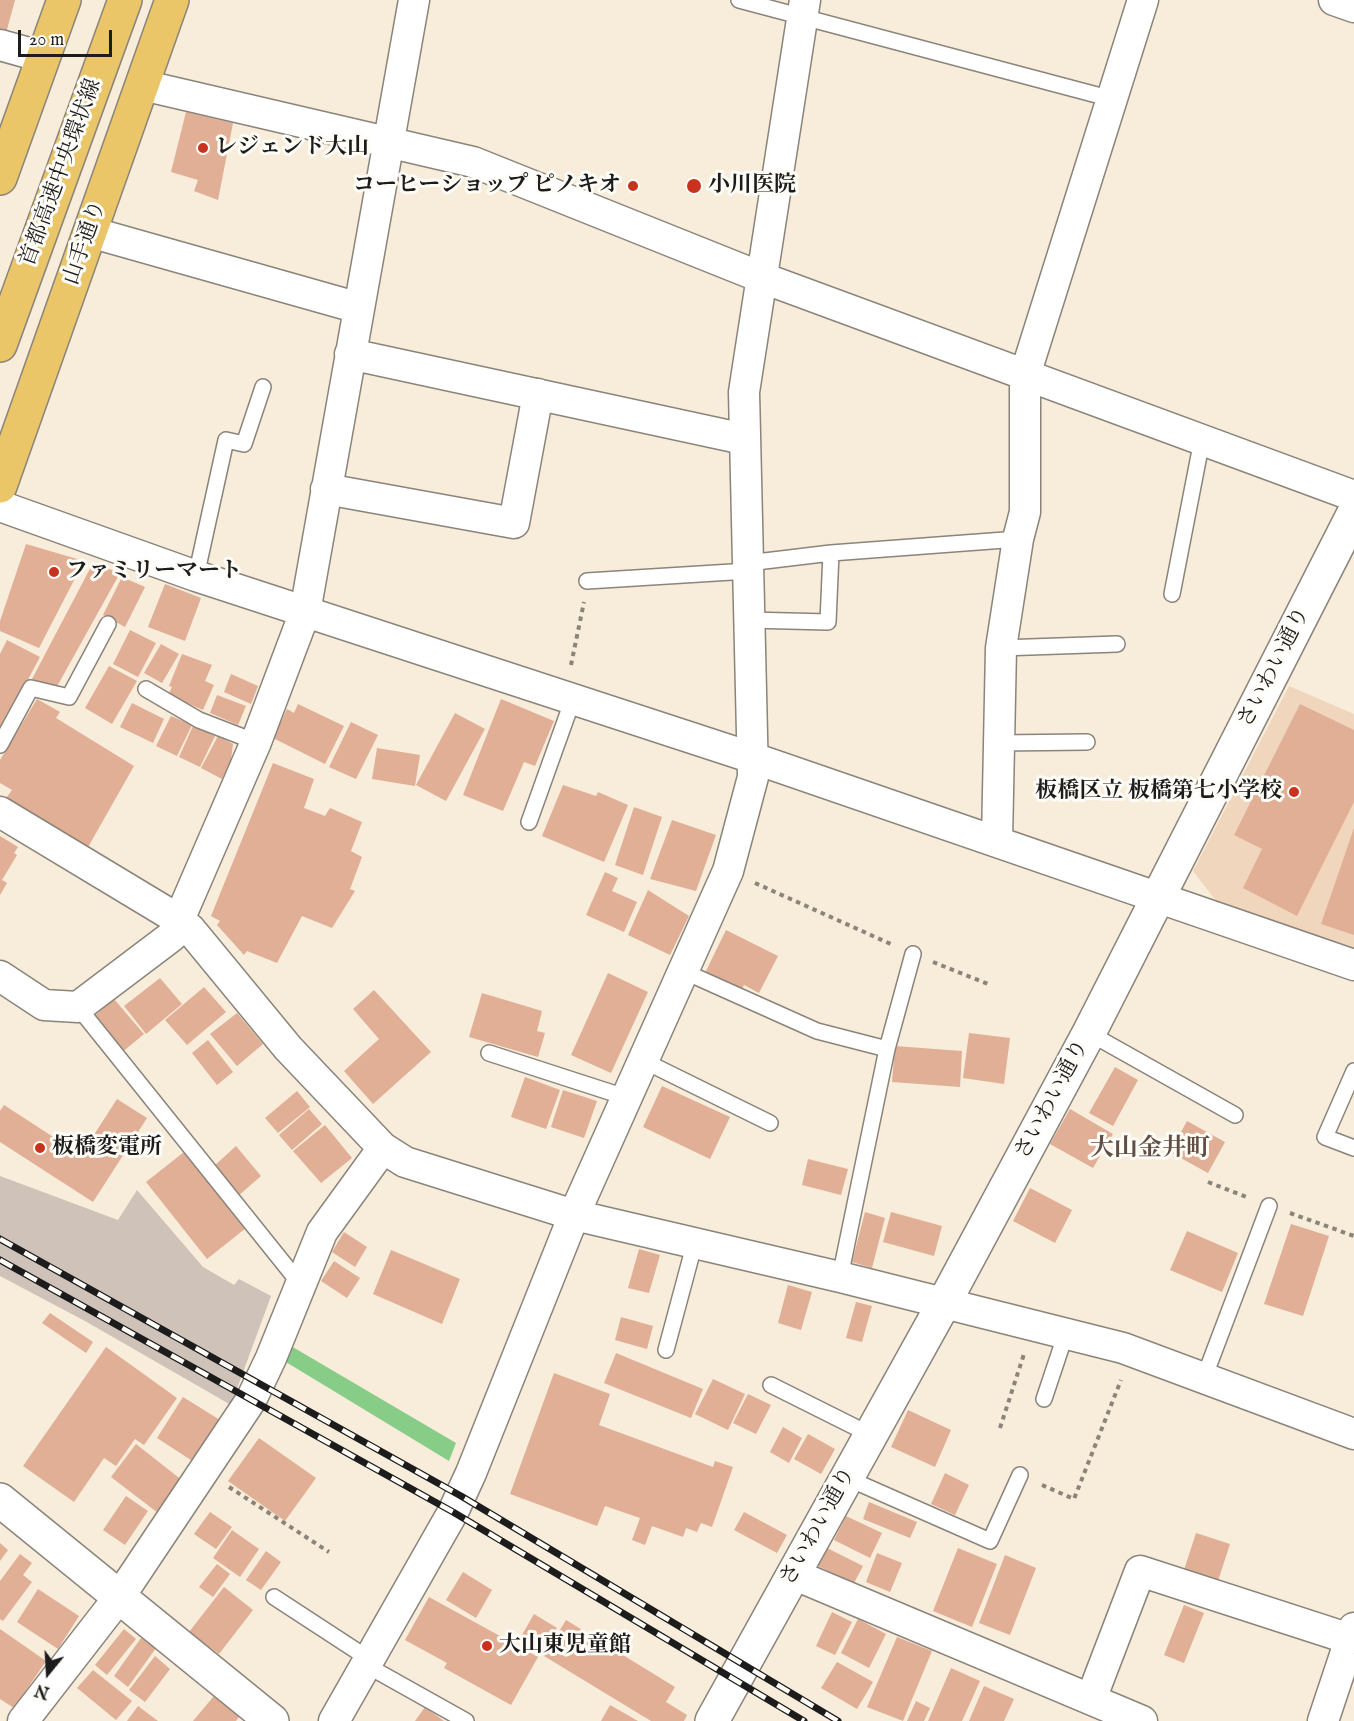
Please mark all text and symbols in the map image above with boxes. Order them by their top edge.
scale bar [21,18,116,56]
text: 20 m [29,29,64,52]
street label: 首都高速中央環状線 [16,75,108,271]
place label: レジェンド大山 [215,135,369,161]
marker: レジェンド大山 [196,141,210,155]
place label: コーヒーショップ ピノキオ [353,173,621,199]
place label: 小川医院 [708,173,796,199]
marker: 小川医院 [685,177,703,195]
marker: コーヒーショップ ピノキオ [626,179,640,193]
street label: 山手通り [59,197,113,289]
place label: ファミリーマート [66,559,242,585]
marker: ファミリーマート [47,565,61,579]
street label: さいわい通り [1233,603,1317,733]
place label: 板橋区立 板橋第七小学校 [1035,779,1282,805]
marker: 板橋区立 板橋第七小学校 [1287,785,1301,799]
street label: さいわい通り [1010,1036,1096,1164]
place label: 板橋変電所 [52,1135,162,1161]
district label: 大山金井町 [1090,1136,1210,1164]
marker: 板橋変電所 [33,1141,47,1155]
street label: さいわい通り [775,1463,863,1591]
place label: 大山東児童館 [499,1633,631,1659]
marker: 大山東児童館 [480,1639,494,1653]
north arrow [18,1643,78,1703]
text: N [33,1678,52,1702]

